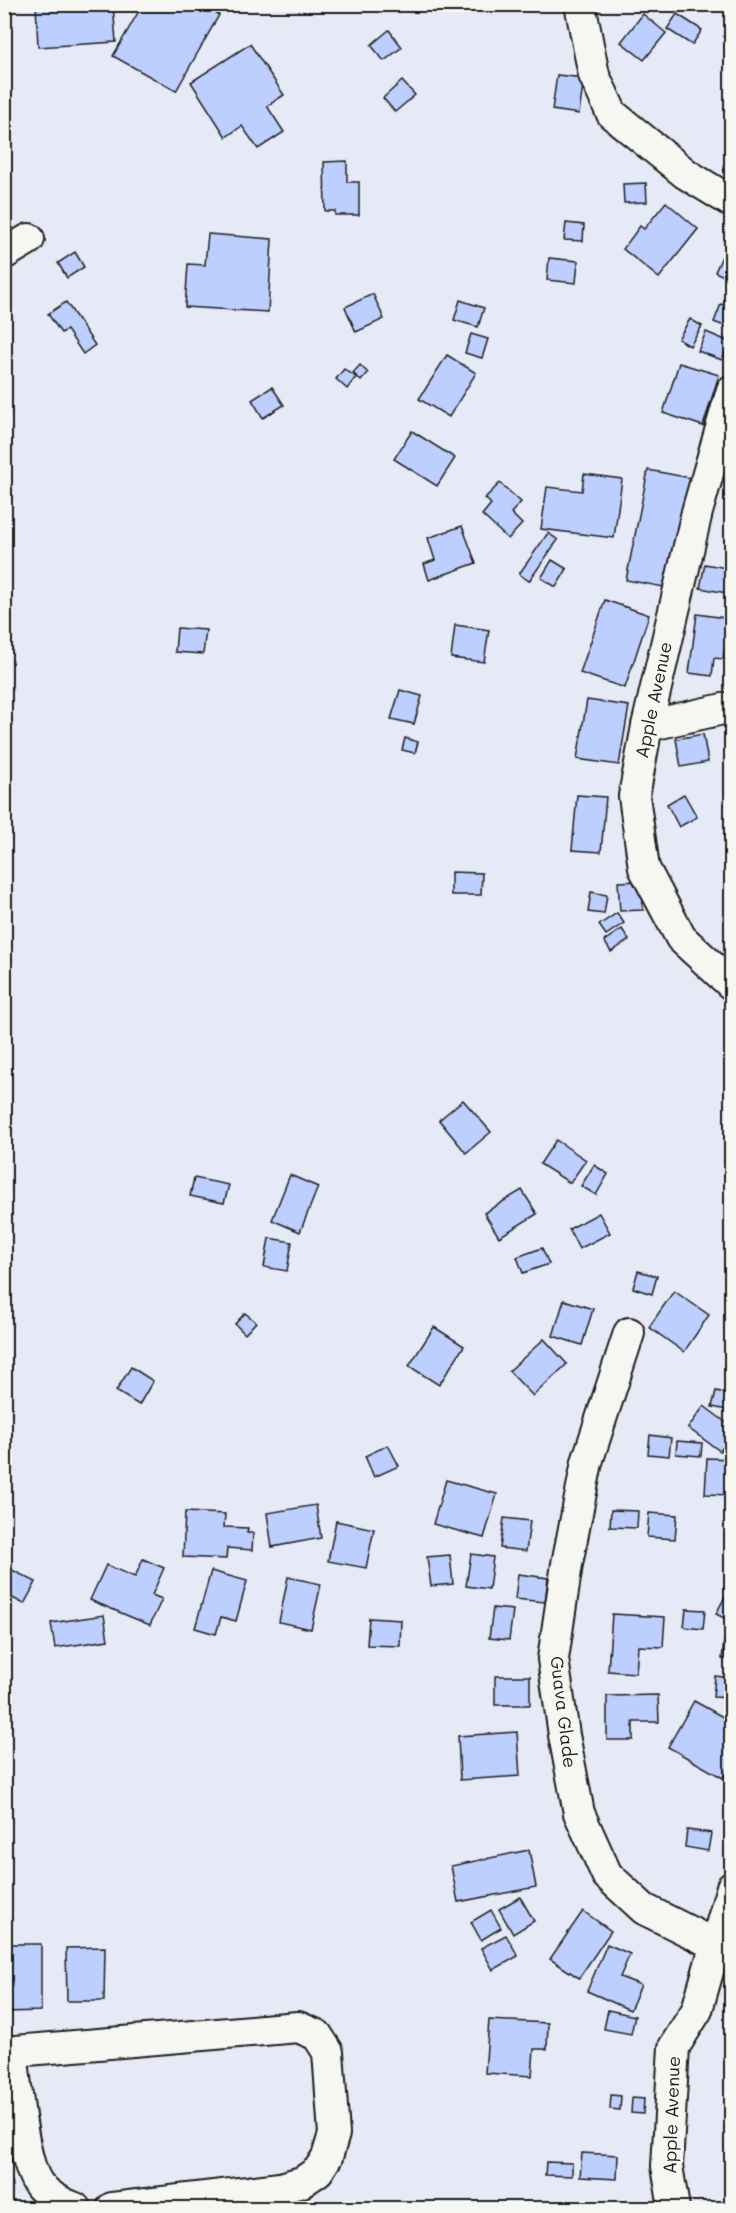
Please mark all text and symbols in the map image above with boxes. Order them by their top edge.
street label: Apple Avenue [629,639,677,760]
street label: Guava Glade [545,1655,583,1769]
street label: Apple Avenue [657,2055,685,2175]

